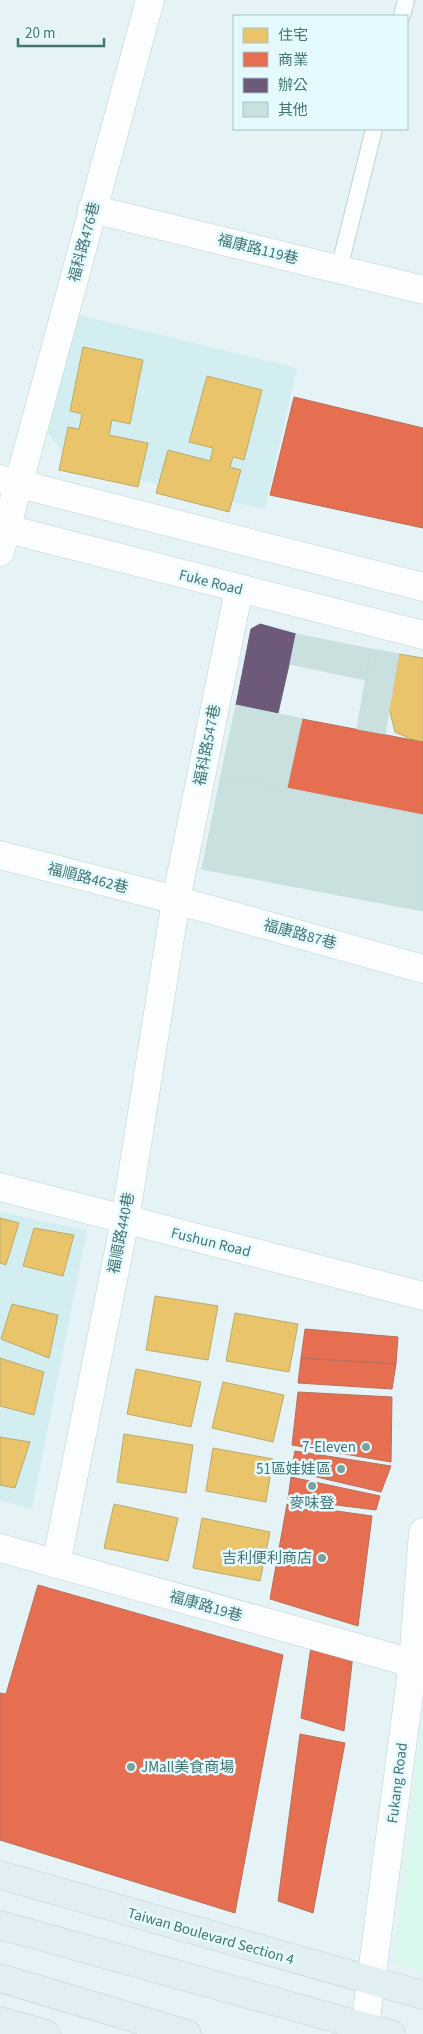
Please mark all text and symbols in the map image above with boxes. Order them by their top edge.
scale bar [18,15,104,47]
legend [233,15,408,130]
text: 20 m [25,23,55,44]
text: 住宅 [278,25,308,46]
text: 商業 [278,50,308,71]
text: 辦公 [278,75,308,96]
text: 其他 [278,100,308,121]
street label: 福科路476巷 [64,200,105,285]
street label: 福康路119巷 [215,229,300,270]
street label: Fuke Road [177,564,245,601]
street label: 福科路547巷 [189,703,226,788]
street label: 福順路462巷 [45,858,130,899]
street label: 福康路87巷 [261,915,339,954]
street label: 福順路440巷 [103,1191,140,1276]
street label: Fushun Road [169,1222,253,1263]
place label: 7-Eleven [302,1437,356,1458]
marker: 7-Eleven [360,1441,372,1453]
place label: 51區娃娃區 [256,1459,331,1480]
marker: 51區娃娃區 [335,1463,347,1475]
marker: 麥味登 [306,1480,318,1492]
place label: 麥味登 [289,1493,335,1514]
place label: 吉利便利商店 [222,1548,312,1569]
marker: 吉利便利商店 [316,1552,328,1564]
street label: 福康路19巷 [167,1586,245,1627]
street label: Fukang Road [382,1742,413,1825]
place label: JMall美食商場 [141,1757,234,1778]
marker: JMall美食商場 [125,1761,137,1773]
street label: Taiwan Boulevard Section 4 [125,1903,297,1970]

